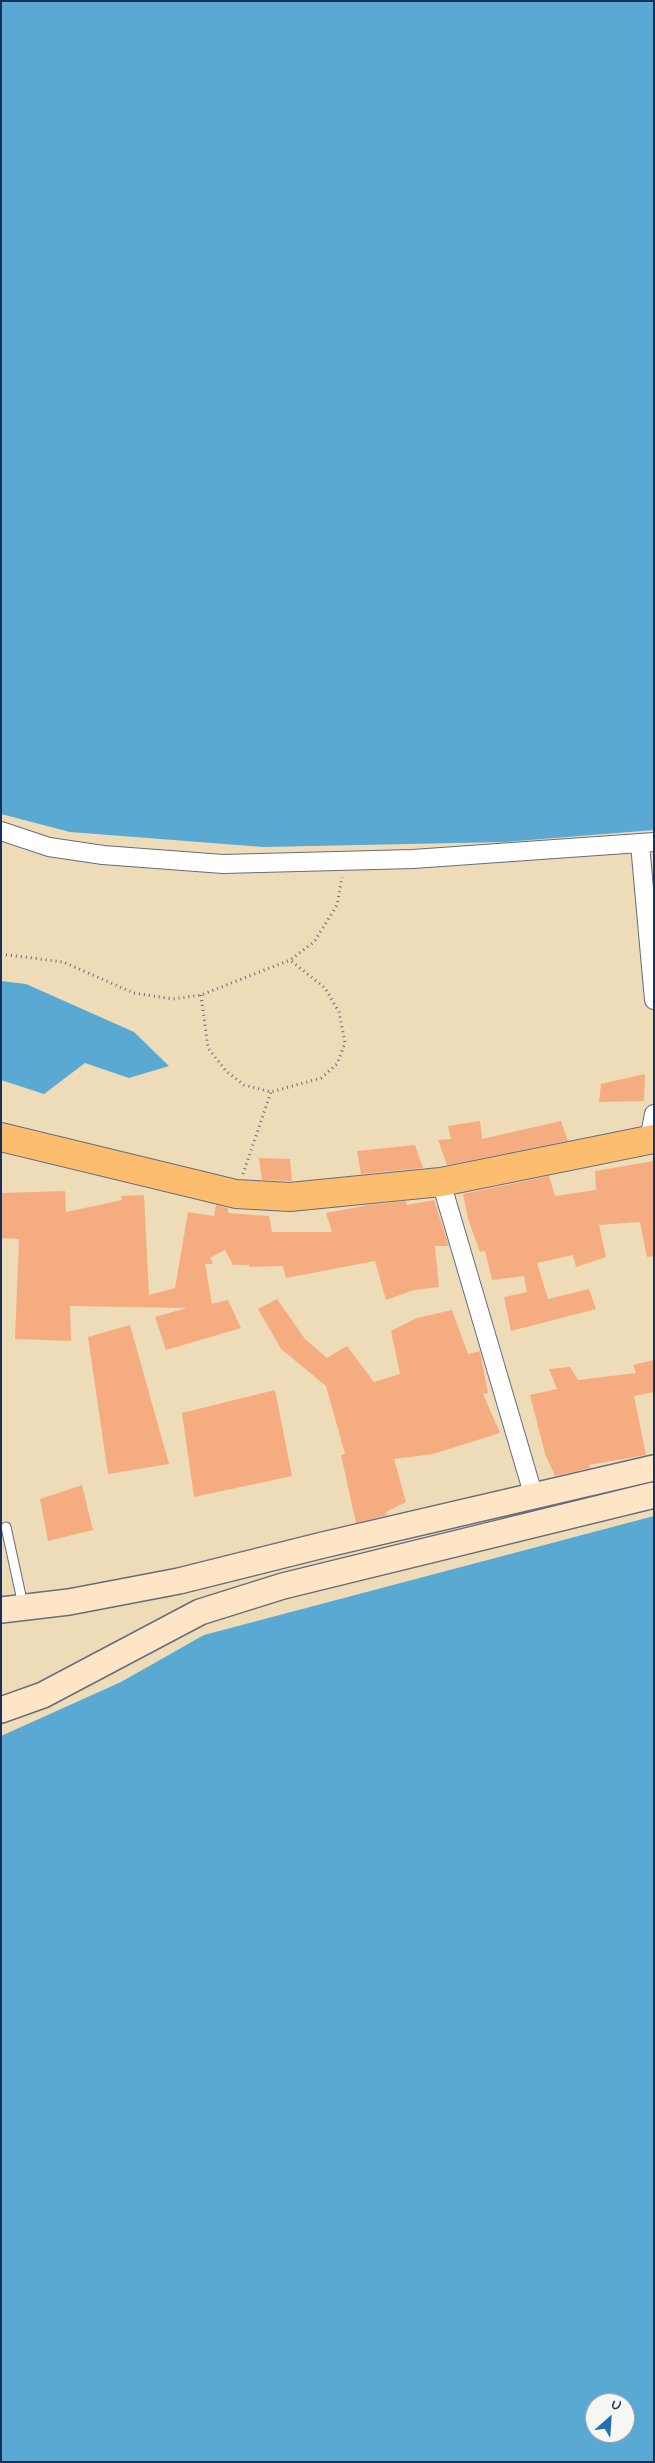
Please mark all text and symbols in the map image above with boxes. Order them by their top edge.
north arrow [585,2393,635,2443]
text: U [608,2395,624,2415]

